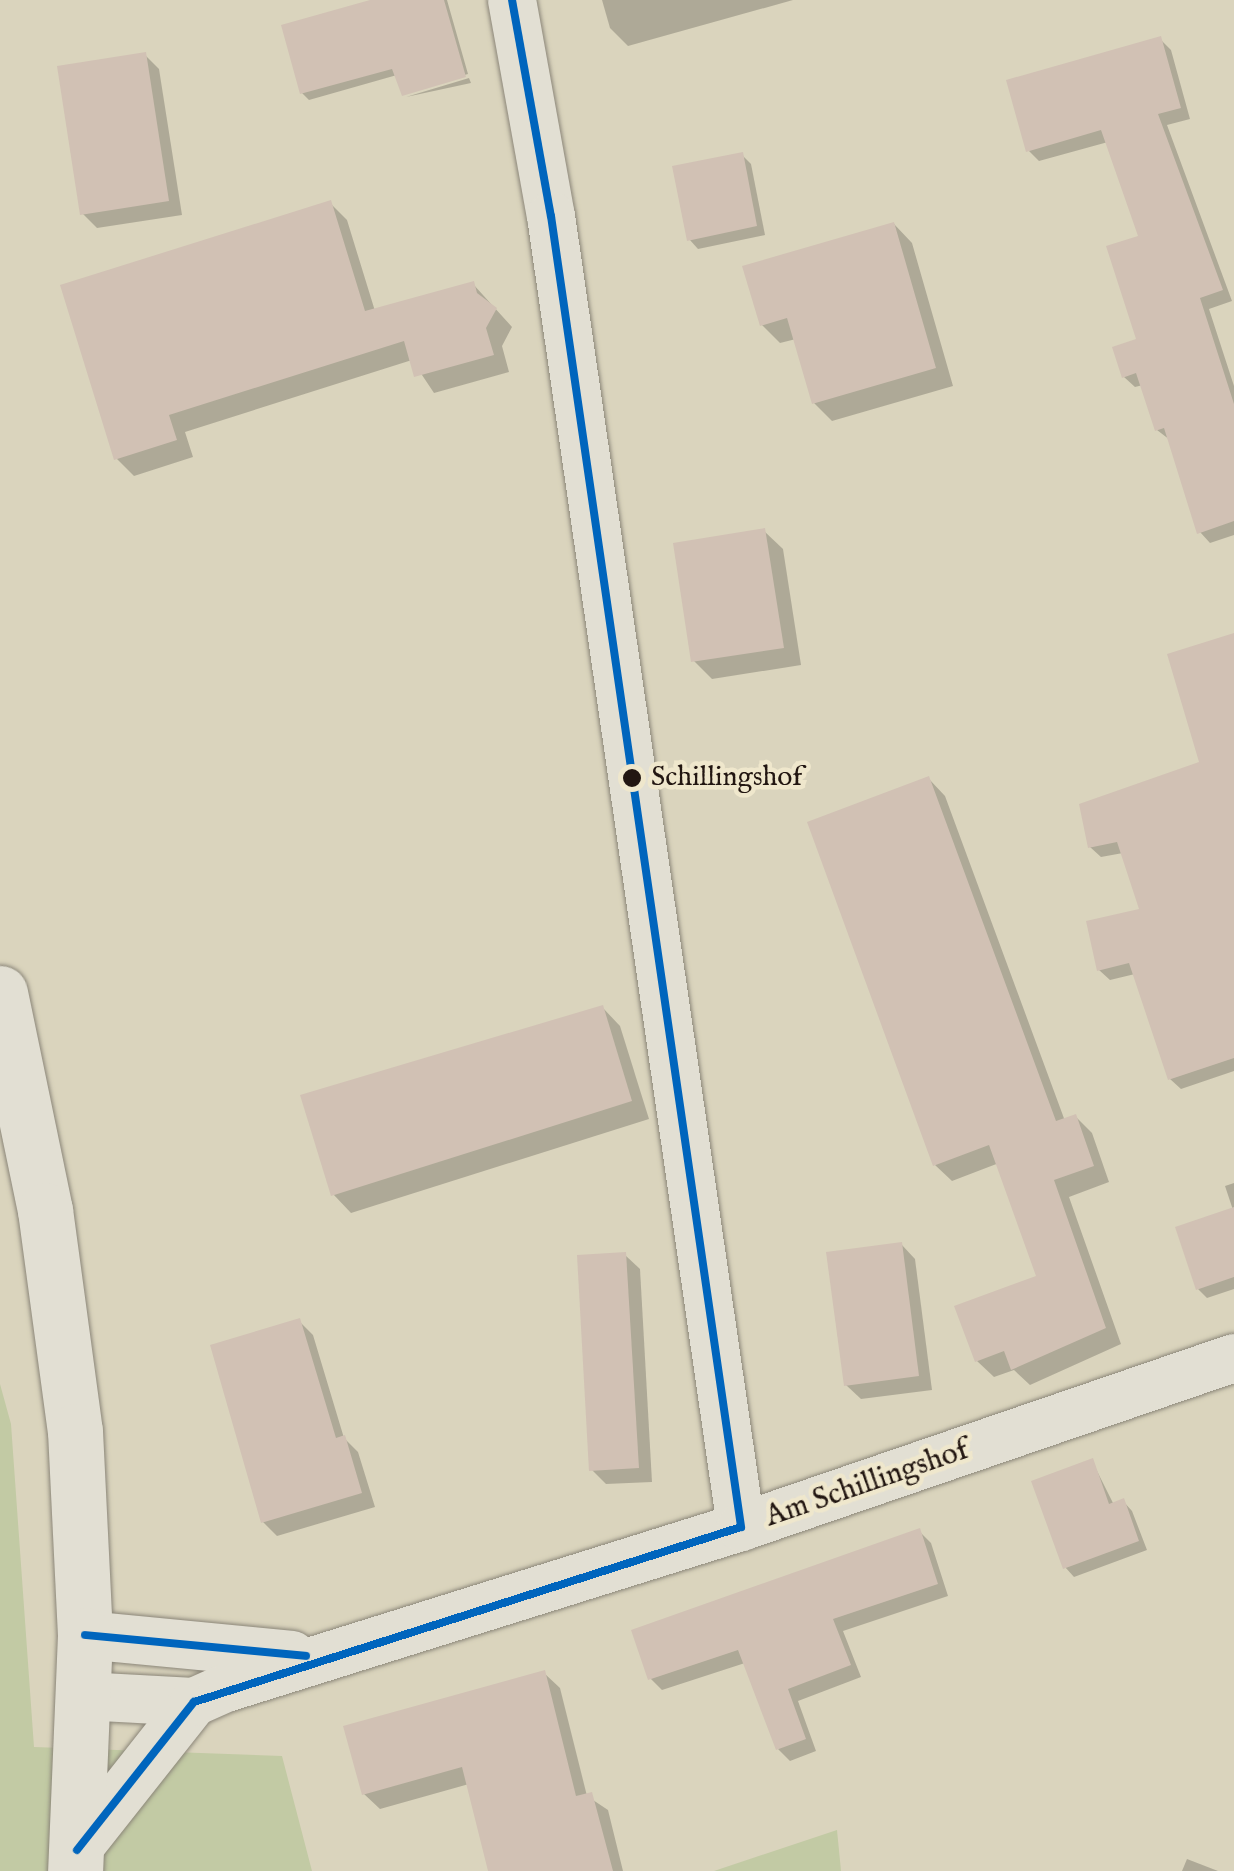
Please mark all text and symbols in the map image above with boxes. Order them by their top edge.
place label: Schillingshof [651,761,802,795]
marker: Schillingshof [622,768,642,788]
street label: Am Schillingshof [761,1432,973,1536]

